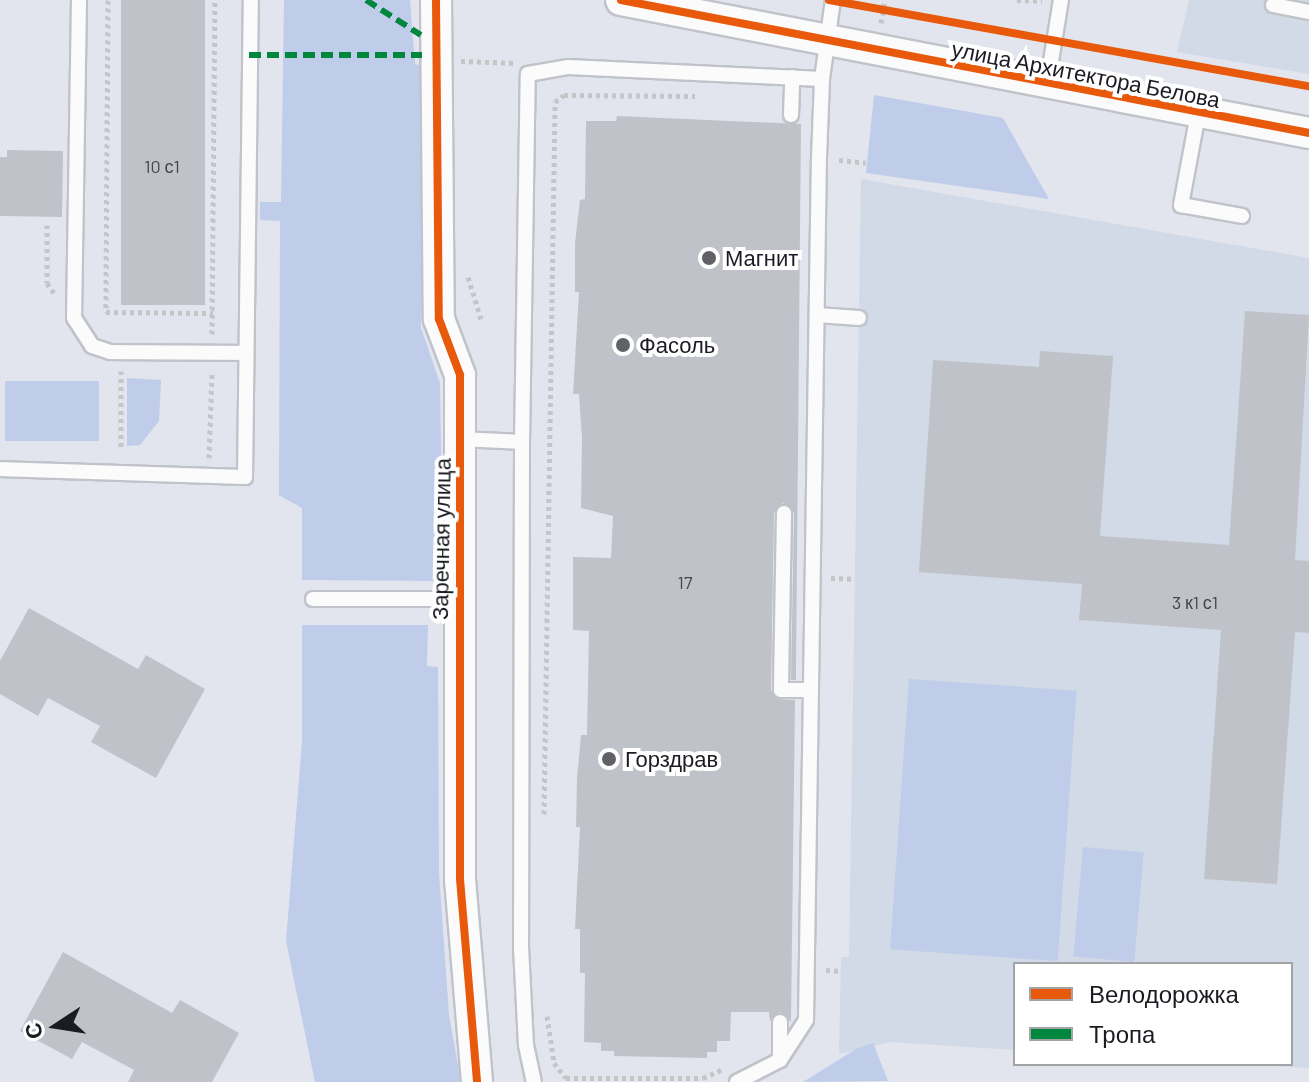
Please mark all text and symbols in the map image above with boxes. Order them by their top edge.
street label: улица Архитектора Белова [950,35,1222,113]
house number: 10 с1 [144,155,180,177]
place label: Магнит [725,245,798,271]
marker: Магнит [700,249,718,267]
place label: Фасоль [639,332,715,358]
marker: Фасоль [614,336,632,354]
street label: Заречная улица [426,458,456,620]
house number: 17 [678,571,692,593]
house number: 3 к1 с1 [1172,591,1218,613]
place label: Горздрав [625,746,718,772]
marker: Горздрав [600,750,618,768]
legend [1013,962,1293,1066]
text: Велодорожка [1089,979,1239,1008]
north arrow [16,986,96,1066]
text: Тропа [1089,1019,1155,1048]
text: С [18,1021,47,1041]

